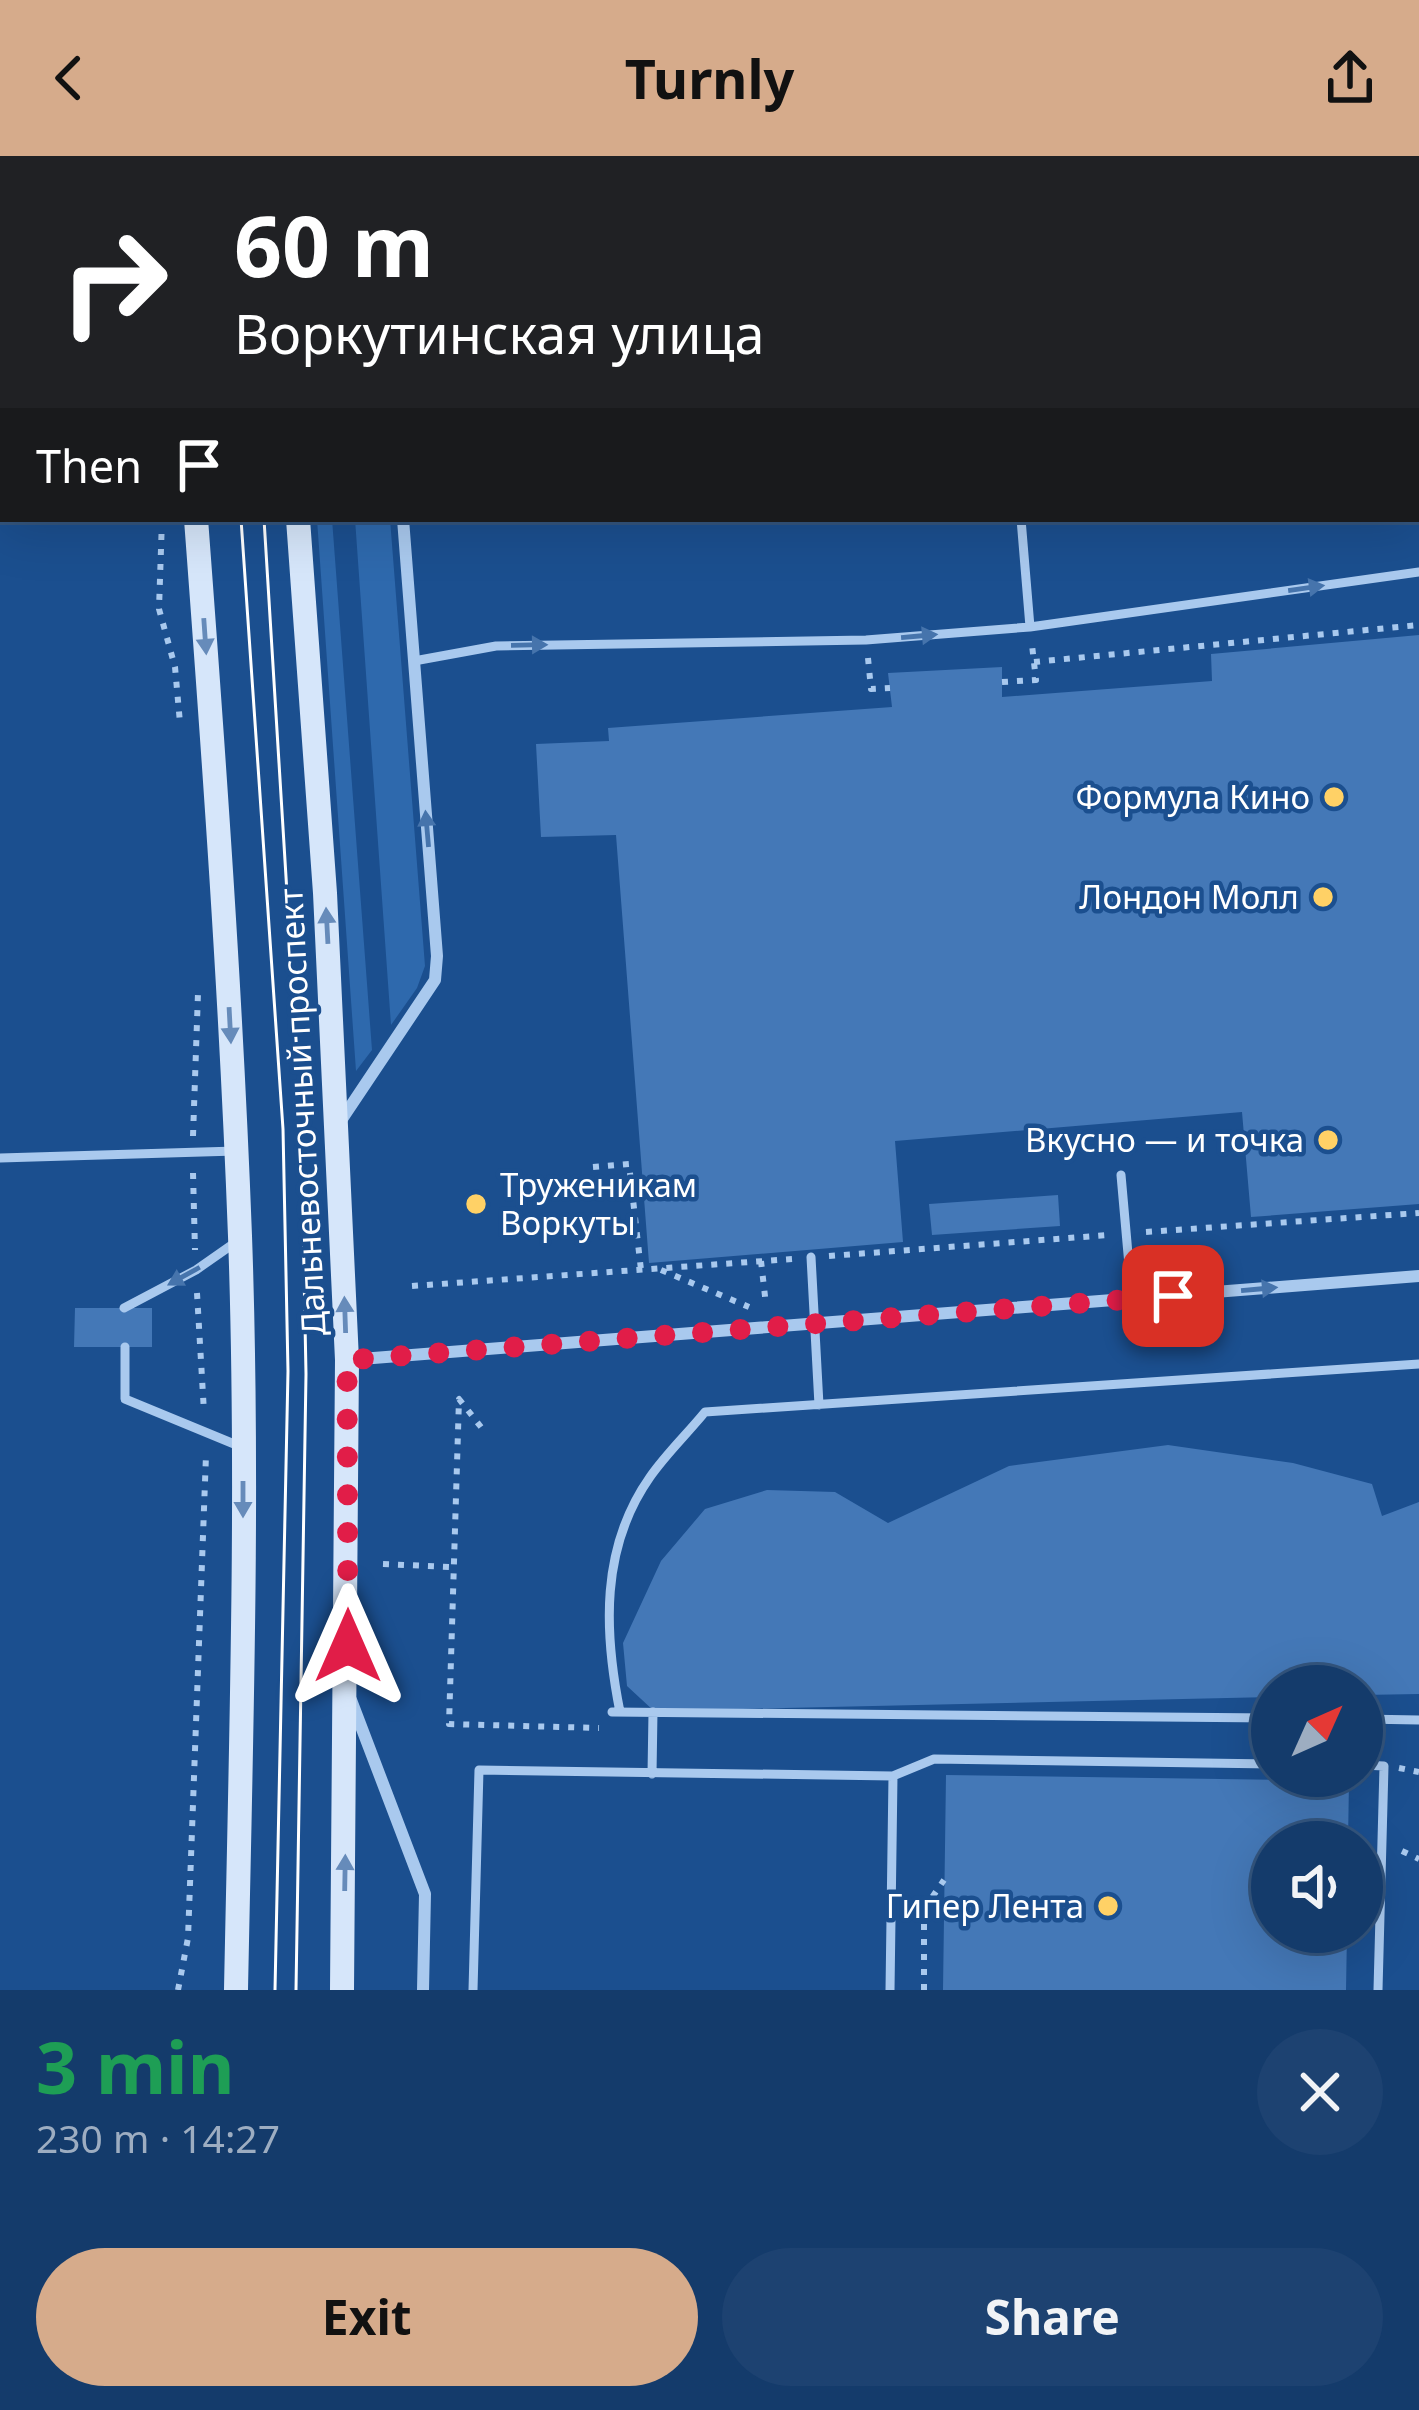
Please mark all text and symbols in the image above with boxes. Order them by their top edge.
text: Turnly [625,41,794,115]
icon: back [36,45,102,111]
icon: share [1317,45,1383,111]
text: 60 m [234,187,434,302]
icon: right [36,204,192,360]
text: Воркутинская улица [234,296,765,370]
icon: arrive [166,432,232,498]
text: Then [36,435,142,496]
one-way arrow [1288,578,1325,597]
one-way arrow [195,618,214,655]
one-way arrow [901,626,938,645]
one-way arrow [511,636,549,655]
place label: Формула Кино [1076,774,1310,819]
marker: Формула Кино [1321,784,1347,810]
one-way arrow [418,810,437,848]
place label: Лондон Молл [1079,874,1299,919]
marker: Лондон Молл [1310,884,1336,910]
street label: Дальневосточный проспект [267,887,336,1337]
one-way arrow [317,906,336,944]
one-way arrow [221,1007,240,1045]
place label: Вкусно — и точка [1025,1117,1304,1162]
marker: Вкусно — и точка [1315,1127,1341,1153]
place label: Труженикам Воркуты [500,1162,697,1245]
marker: Труженикам Воркуты [463,1191,489,1217]
pin [1122,1245,1224,1347]
icon: arrive [1140,1263,1206,1329]
one-way arrow [166,1265,201,1286]
one-way arrow [1241,1279,1278,1298]
one-way arrow [335,1295,354,1333]
one-way arrow [233,1481,253,1519]
position arrow [285,1583,411,1709]
north arrow [1251,1665,1383,1797]
map controls [1251,1665,1383,1953]
button: sound [1251,1821,1383,1953]
one-way arrow [335,1853,354,1891]
place label: Гипер Лента [886,1883,1084,1928]
marker: Гипер Лента [1095,1893,1121,1919]
text: 3 min [36,2017,234,2115]
button: close [1257,2029,1383,2155]
text: 230 m · 14:27 [36,2111,280,2164]
button: Exit [36,2248,698,2386]
button: Share [722,2248,1383,2386]

